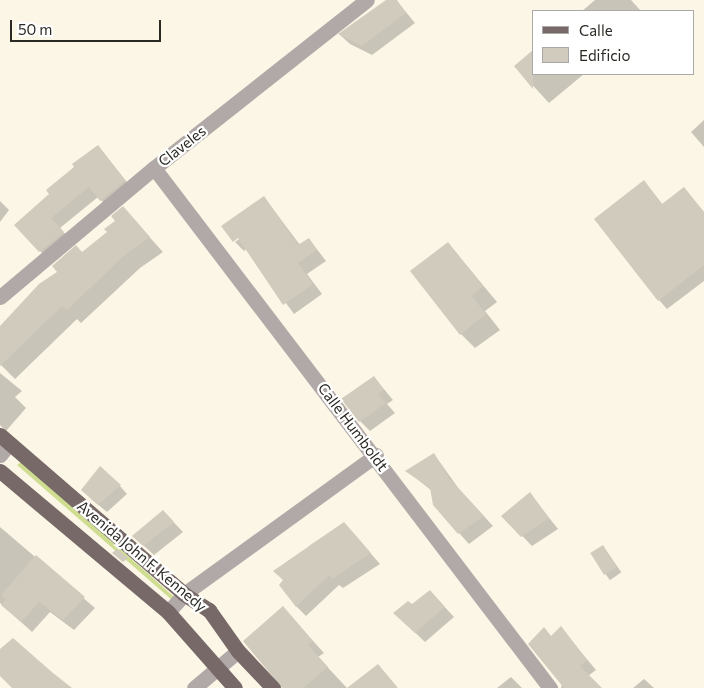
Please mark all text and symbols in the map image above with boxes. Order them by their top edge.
scale bar [12,10,164,42]
legend [532,10,694,75]
text: 50 m [18,20,52,38]
text: Calle [579,21,613,39]
text: Edificio [579,46,630,64]
street label: Claveles [155,122,209,170]
street label: Calle Humboldt [314,379,392,475]
street label: Avenida John F. Kennedy [74,497,210,615]

